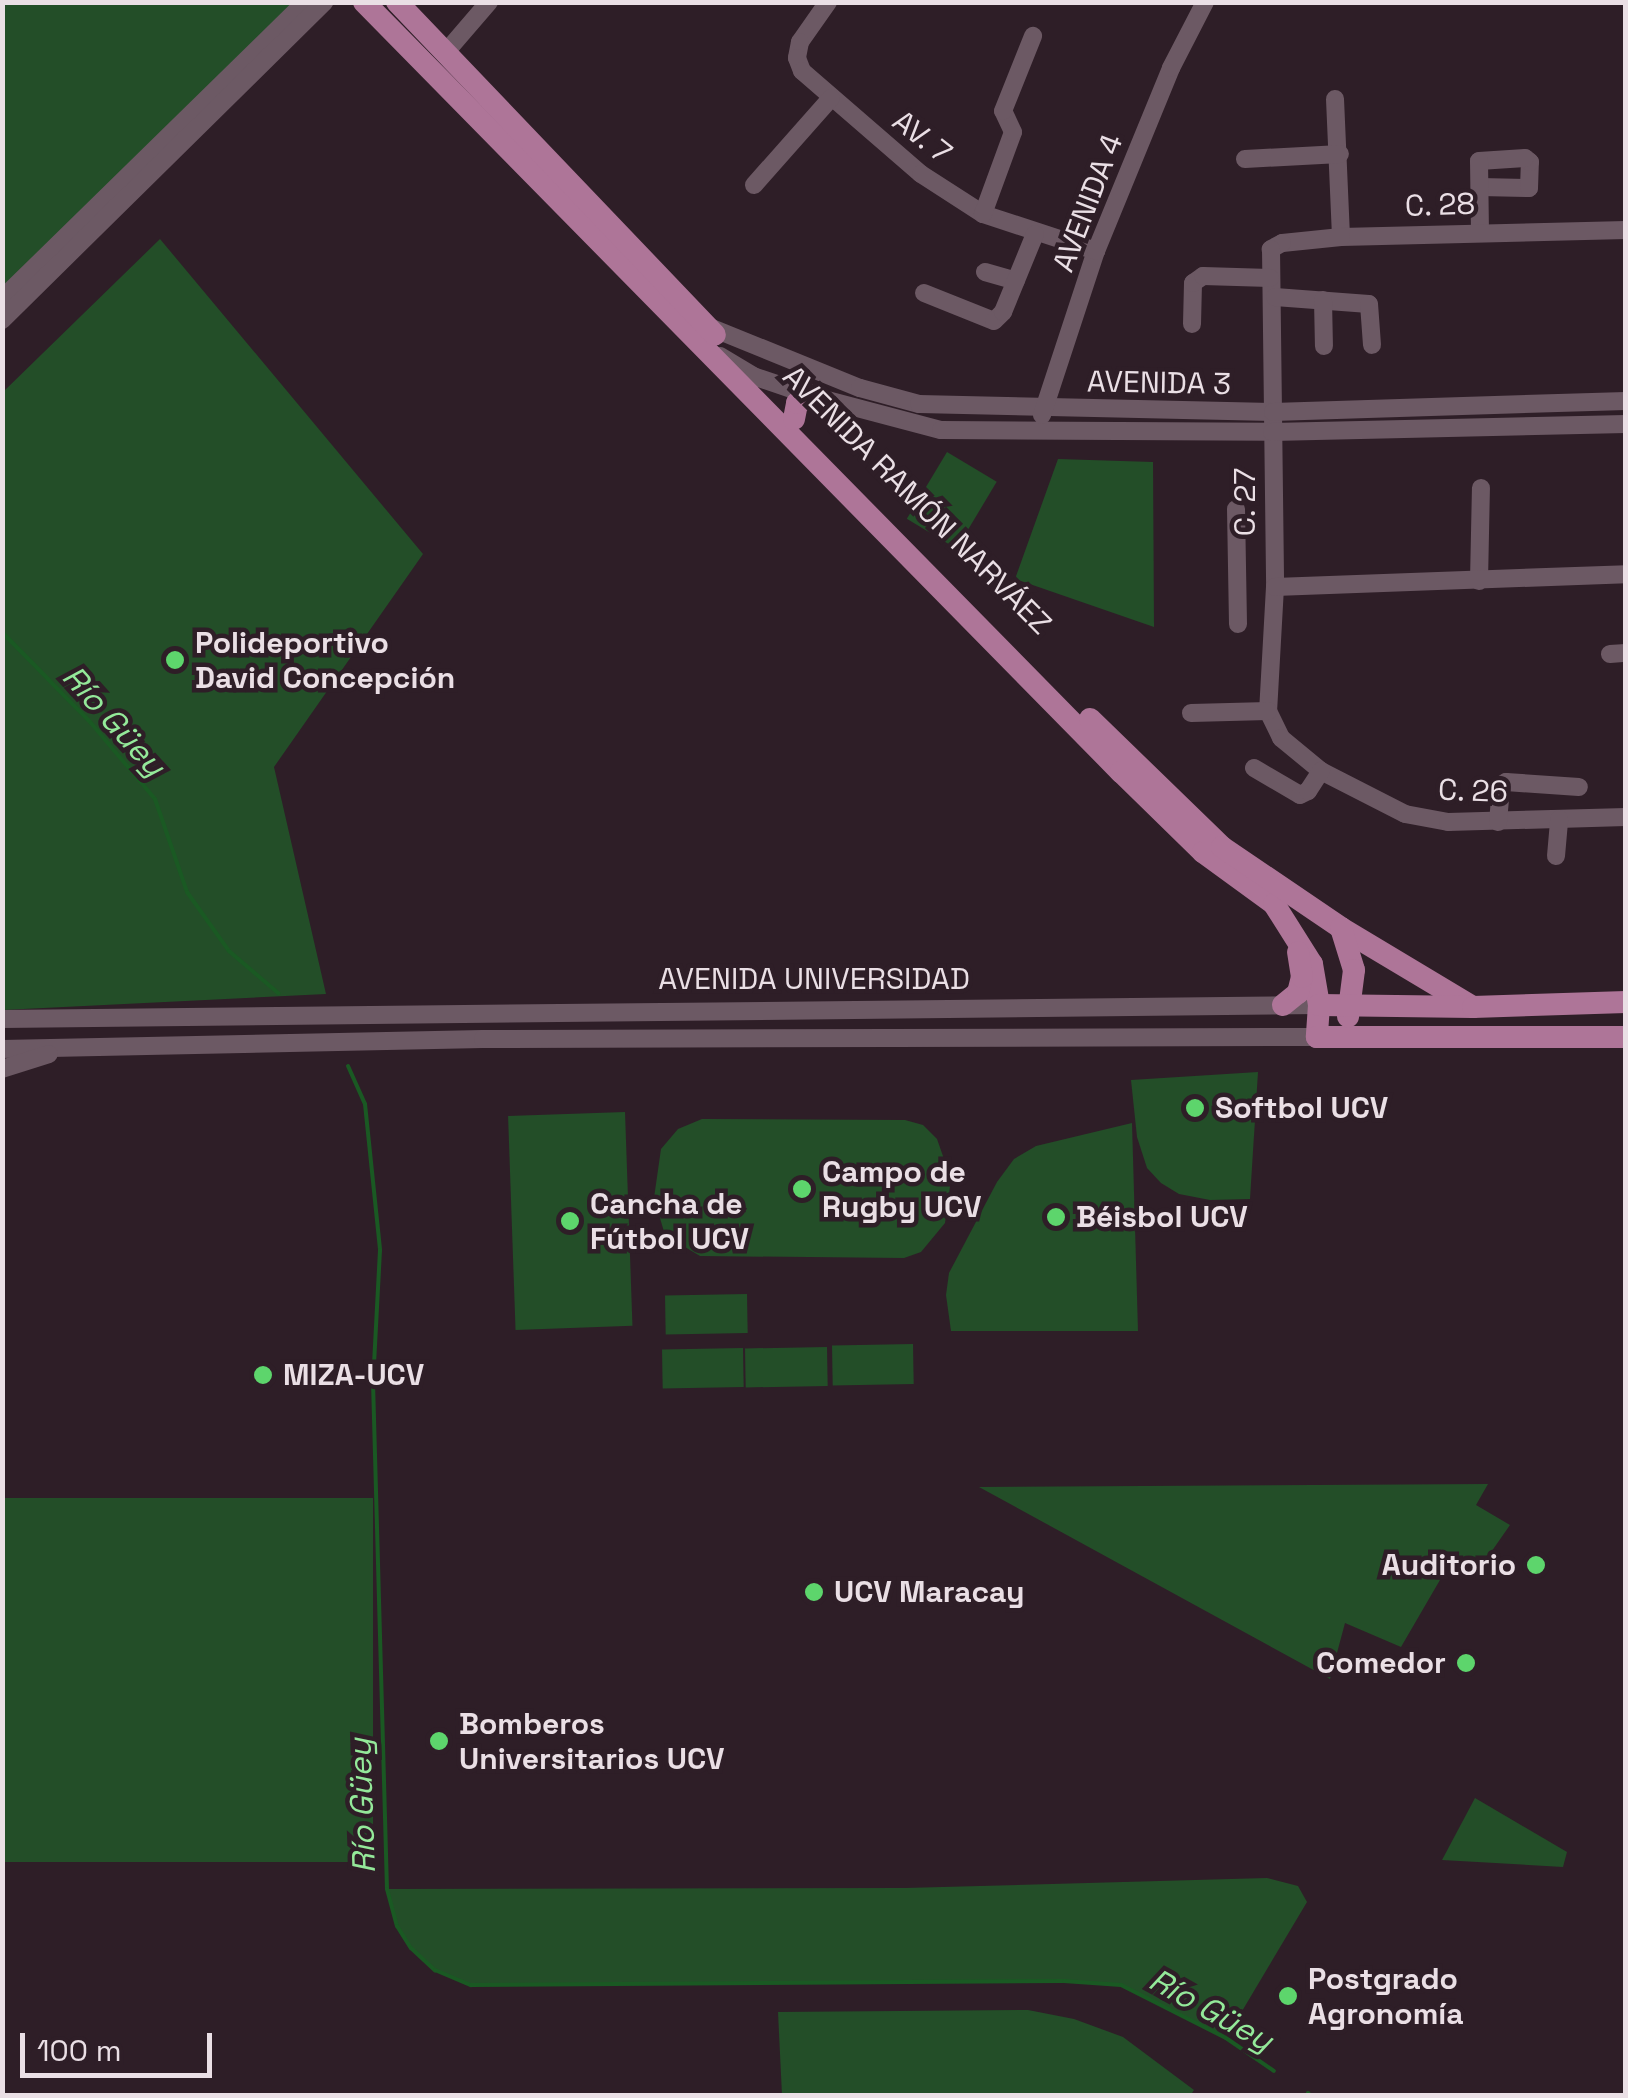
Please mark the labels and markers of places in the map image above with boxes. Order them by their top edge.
place label: Polideportivo David Concepción [195,625,455,696]
marker: Polideportivo David Concepción [164,649,186,671]
place label: Softbol UCV [1215,1090,1388,1126]
marker: Softbol UCV [1184,1097,1206,1119]
place label: Campo de Rugby UCV [822,1154,982,1224]
marker: Campo de Rugby UCV [791,1178,813,1200]
place label: Cancha de Fútbol UCV [590,1186,749,1256]
place label: Béisbol UCV [1076,1199,1248,1235]
marker: Béisbol UCV [1045,1206,1067,1228]
marker: Cancha de Fútbol UCV [559,1210,581,1232]
place label: MIZA-UCV [283,1357,424,1393]
marker: MIZA-UCV [252,1364,274,1386]
place label: Auditorio [1382,1547,1516,1583]
marker: Auditorio [1525,1554,1547,1576]
place label: UCV Maracay [834,1574,1025,1610]
marker: UCV Maracay [803,1581,825,1603]
place label: Comedor [1316,1645,1446,1681]
marker: Comedor [1455,1652,1477,1674]
place label: Bomberos Universitarios UCV [459,1706,725,1776]
marker: Bomberos Universitarios UCV [428,1730,450,1752]
place label: Postgrado Agronomía [1308,1961,1464,2032]
marker: Postgrado Agronomía [1277,1985,1299,2007]

